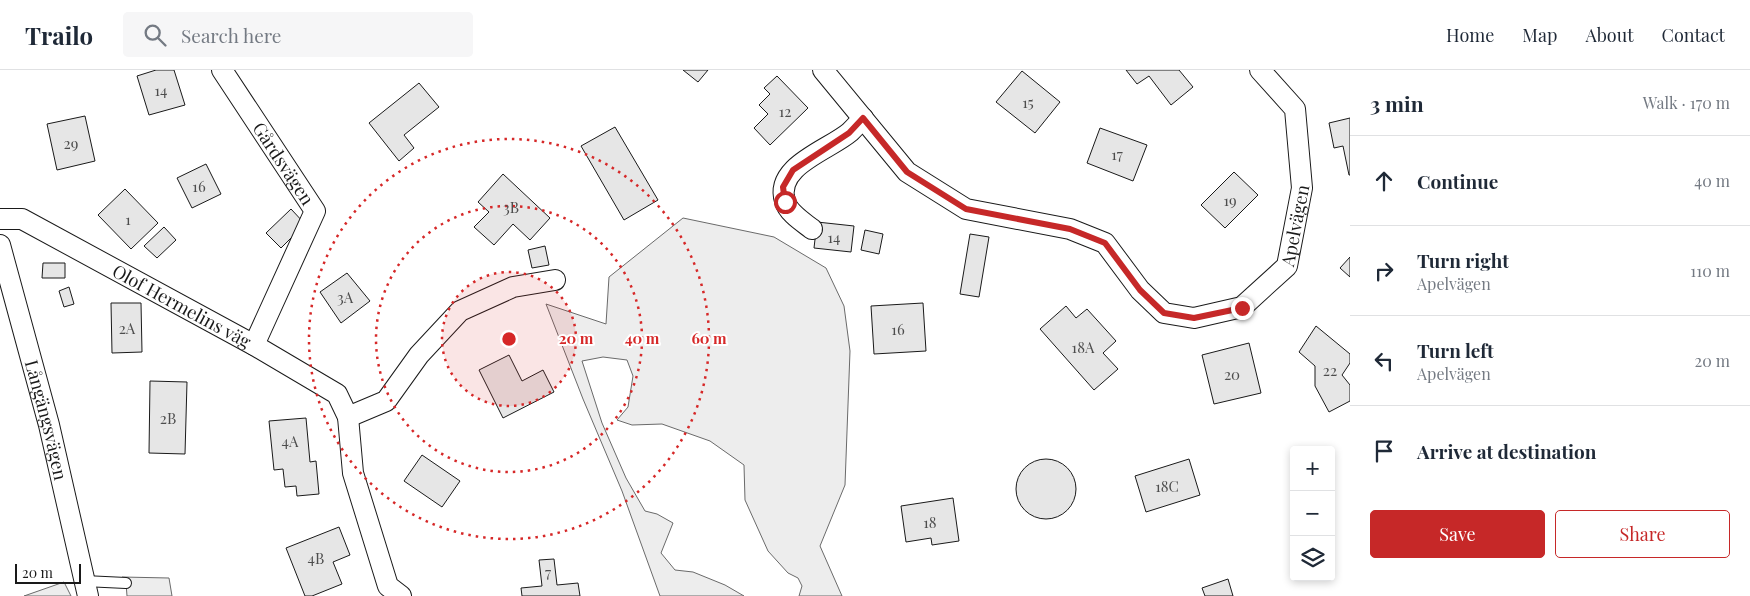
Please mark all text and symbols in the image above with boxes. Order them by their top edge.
search box [123,12,473,57]
text: Trailo [25,19,93,51]
icon: search [141,21,169,49]
text: Search here [181,22,282,48]
text: Home [1446,23,1494,47]
text: Map [1522,23,1557,47]
text: About [1585,23,1634,47]
text: Contact [1662,23,1725,47]
house number: 14 [155,80,167,100]
text: 3 min [1370,89,1424,117]
house number: 15 [1022,92,1034,112]
text: Walk · 170 m [1643,92,1730,113]
house number: 12 [779,101,791,121]
street label: Gårdsvägen [248,117,320,210]
house number: 29 [64,133,78,153]
house number: 17 [1111,144,1123,164]
icon: ahead [1370,167,1398,195]
text: Continue [1417,168,1498,194]
text: 40 m [1694,170,1730,191]
house number: 16 [192,176,206,196]
street label: Apelvägen [1275,182,1314,269]
house number: 19 [1223,190,1237,210]
route start [774,191,797,214]
house number: 3B [503,197,519,217]
house number: 1 [125,209,131,229]
house number: 14 [828,227,840,247]
text: Turn right [1417,247,1509,273]
icon: right [1370,257,1398,285]
street label: Olof Hermelins väg [108,258,256,353]
text: 110 m [1690,260,1730,281]
text: Apelvägen [1417,273,1491,294]
house number: 3A [337,287,354,307]
route end [1231,297,1254,320]
house number: 2A [119,318,136,338]
house number: 16 [891,319,905,339]
text: 20 m [559,328,594,348]
text: 40 m [625,328,660,348]
text: 60 m [691,328,727,348]
centre of rings [500,330,518,348]
house number: 18A [1072,337,1095,357]
text: Turn left [1417,337,1494,363]
icon: left [1370,347,1398,375]
text: 20 m [1695,350,1730,371]
street label: Långängsvägen [20,357,73,483]
house number: 22 [1323,360,1337,380]
text: Apelvägen [1417,363,1491,384]
house number: 20 [1224,364,1240,384]
house number: 2B [160,408,176,428]
house number: 4A [282,431,299,451]
icon: arrive [1370,437,1398,465]
text: Arrive at destination [1417,438,1597,464]
map controls [1290,446,1335,581]
button: + [1290,446,1335,491]
house number: 18C [1155,476,1179,496]
button: − [1290,491,1335,536]
button: Save [1370,510,1545,558]
button: Share [1555,510,1730,558]
house number: 18 [923,512,937,532]
button: layers [1290,536,1335,581]
house number: 4B [308,548,324,568]
scale bar [15,561,81,584]
house number: 7 [545,562,551,582]
text: 20 m [22,563,53,582]

